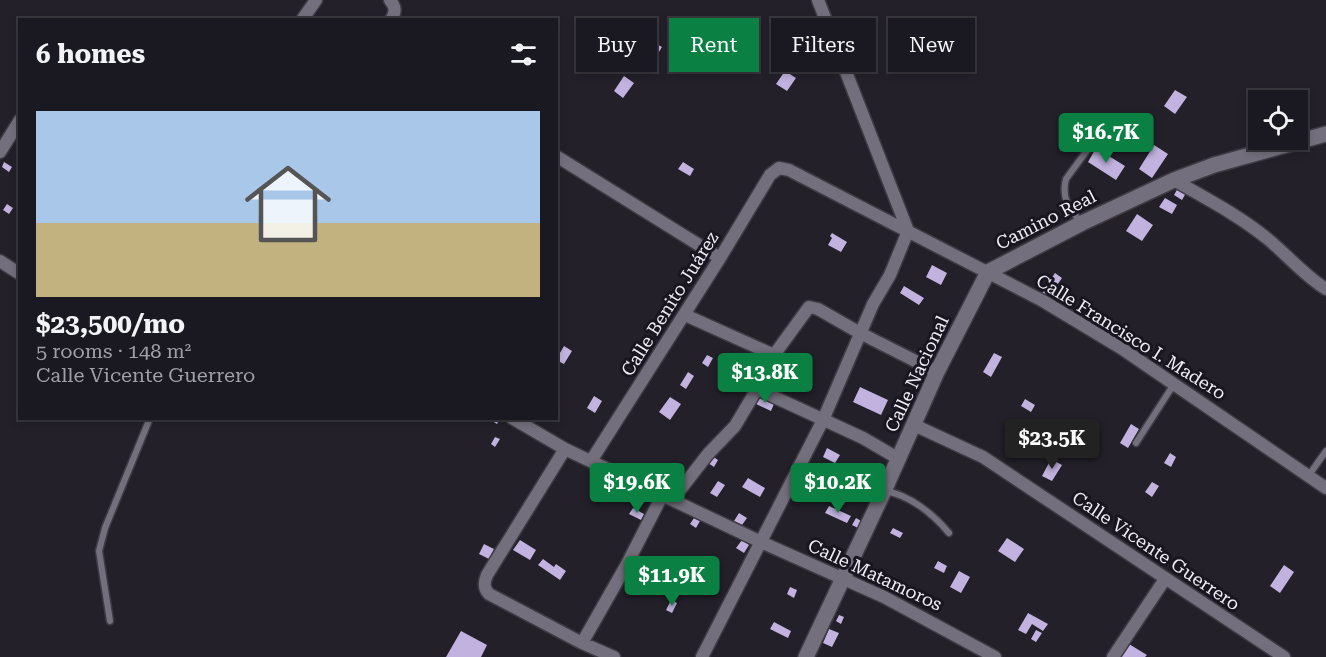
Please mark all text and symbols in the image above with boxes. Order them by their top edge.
chip: Buy [576,18,657,72]
chip: Rent [669,18,759,72]
chip: Filters [771,18,876,72]
chip: New [888,18,975,72]
icon: filters [507,38,540,71]
text: 6 homes [36,39,145,69]
map controls [1248,90,1308,150]
button: locate [1248,90,1308,150]
pin: $16.7K [1057,113,1155,164]
text: $16.7K [1073,120,1139,144]
icon: home [234,150,342,258]
street label: Camino Real [992,185,1100,254]
street label: Calle Benito Juárez [617,227,723,380]
street label: Calle Francisco I. Madero [1033,269,1230,404]
text: $23,500/mo [36,309,185,339]
street label: Calle Nacional [880,312,953,435]
text: 5 rooms · 148 m² [36,339,191,363]
pin: $13.8K [716,353,814,404]
text: $13.8K [732,360,798,384]
text: Calle Vicente Guerrero [36,363,255,387]
pin: $23.5K [1003,419,1101,470]
text: $23.5K [1019,426,1085,450]
pin: $19.6K [588,463,686,514]
pin: $10.2K [789,463,887,514]
text: $19.6K [604,470,670,494]
text: $10.2K [805,470,871,494]
street label: Calle Vicente Guerrero [1069,487,1244,614]
street label: Calle Matamoros [805,534,946,615]
pin: $11.9K [623,556,721,607]
text: $11.9K [639,563,705,587]

